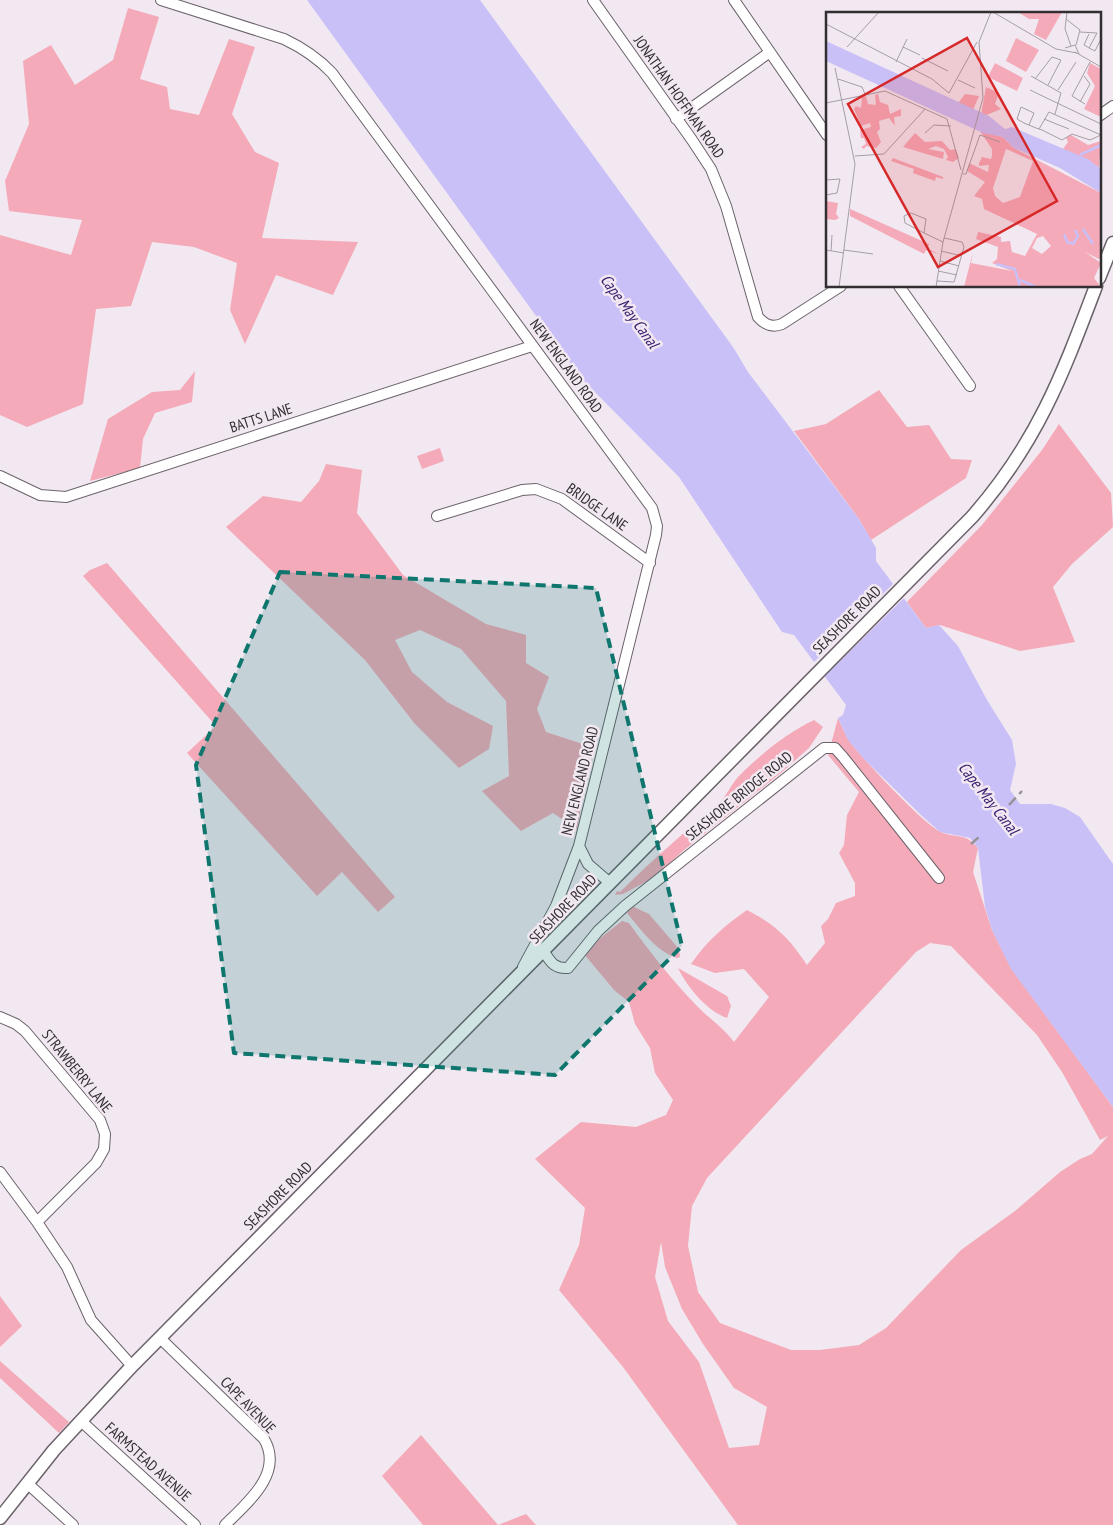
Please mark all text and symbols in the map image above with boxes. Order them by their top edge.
inset map [826,12,1100,288]
street label: JONATHAN HOFFMAN ROAD [629,31,729,162]
water label: Cape May Canal [596,270,664,353]
street label: NEW ENGLAND ROAD [526,315,607,417]
street label: BATTS LANE [227,399,294,437]
street label: BRIDGE LANE [563,479,632,535]
street label: SEASHORE ROAD [808,581,885,658]
street label: NEW ENGLAND ROAD [557,724,602,837]
street label: SEASHORE BRIDGE ROAD [682,747,796,844]
water label: Cape May Canal [954,758,1024,839]
street label: SEASHORE ROAD [525,870,601,947]
street label: STRAWBERRY LANE [38,1025,117,1116]
street label: SEASHORE ROAD [239,1157,316,1234]
street label: CAPE AVENUE [217,1372,280,1437]
street label: FARMSTEAD AVENUE [101,1418,195,1505]

